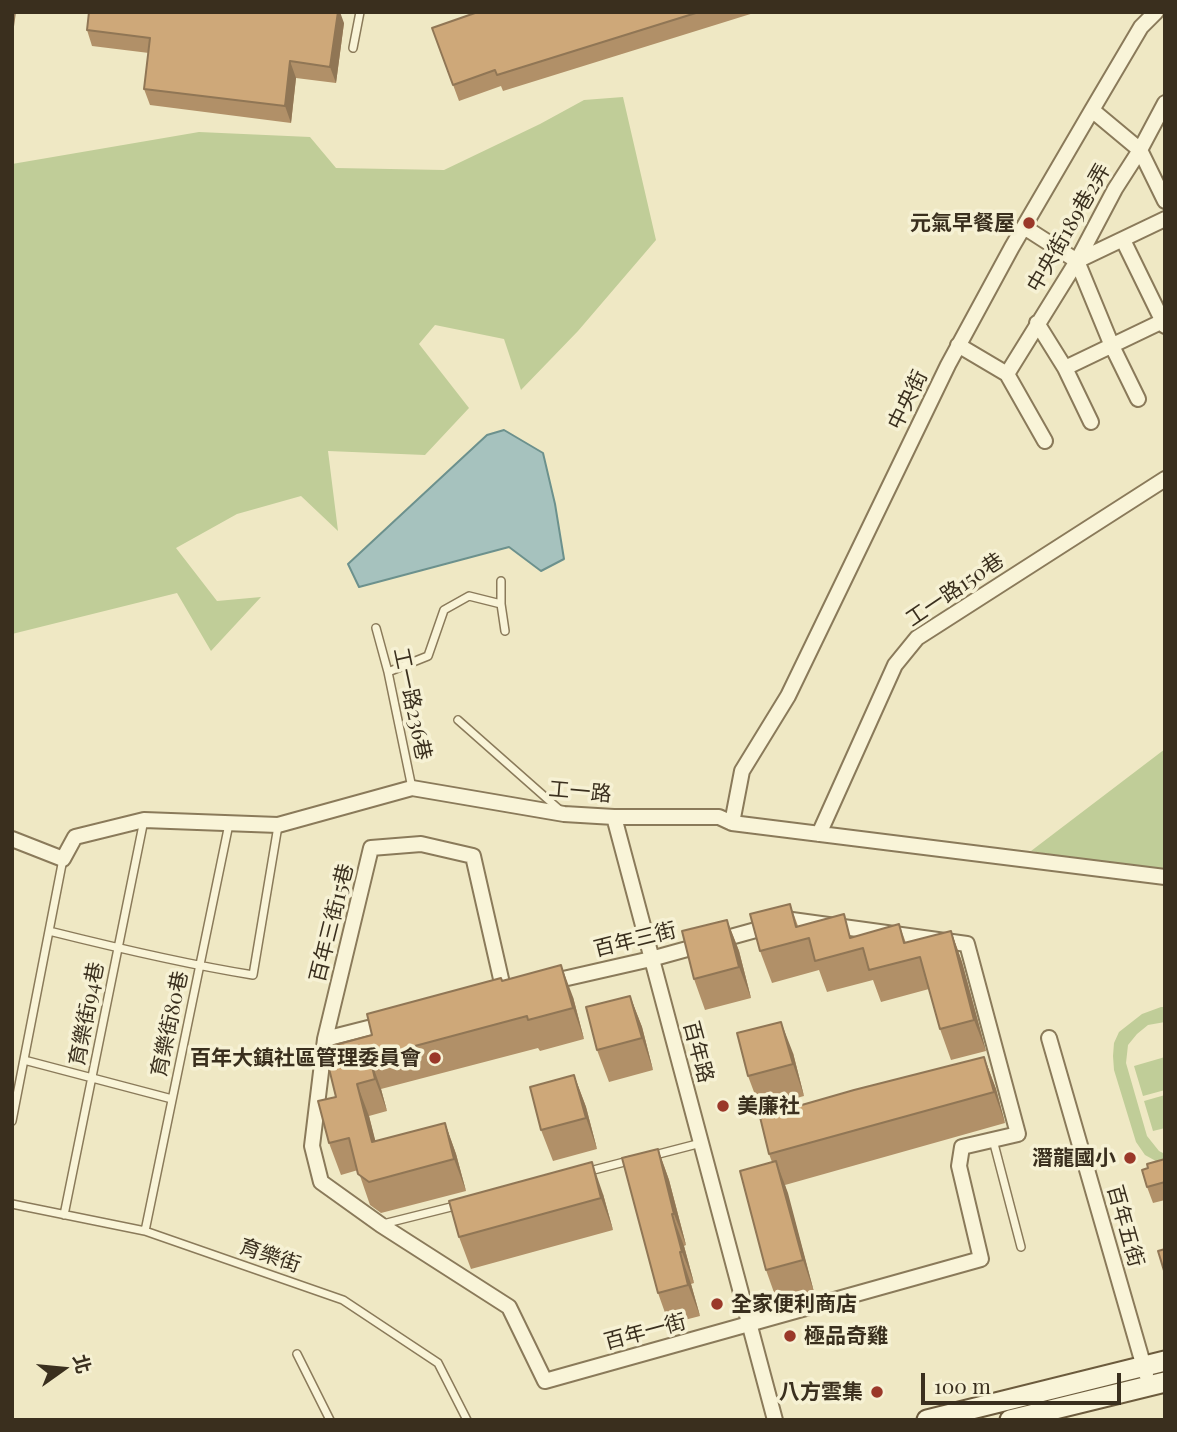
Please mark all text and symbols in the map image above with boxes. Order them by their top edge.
street label: 中央街189巷2弄 [1022,159,1116,297]
place label: 元氣早餐屋 [910,210,1015,236]
marker: 元氣早餐屋 [1021,215,1037,231]
street label: 中央街 [883,366,933,434]
street label: 工一路150巷 [901,548,1009,632]
street label: 工一路236巷 [388,645,436,763]
street label: 工一路 [548,777,612,807]
street label: 百年三街15巷 [305,861,359,985]
street label: 百年三街 [591,918,679,962]
street label: 育樂街94巷 [65,960,109,1068]
street label: 育樂街80巷 [146,969,194,1079]
street label: 百年路 [678,1018,718,1086]
place label: 百年大鎮社區管理委員會 [190,1045,421,1071]
marker: 百年大鎮社區管理委員會 [427,1050,443,1066]
place label: 美廉社 [737,1093,800,1119]
marker: 美廉社 [715,1098,731,1114]
place label: 潛龍國小 [1032,1145,1116,1171]
marker: 潛龍國小 [1122,1150,1138,1166]
street label: 百年五街 [1101,1182,1149,1270]
street label: 育樂街 [236,1234,304,1278]
place label: 全家便利商店 [731,1291,857,1317]
marker: 全家便利商店 [709,1296,725,1312]
street label: 百年一街 [601,1309,689,1355]
place label: 極品奇雞 [804,1323,888,1349]
marker: 極品奇雞 [782,1328,798,1344]
north arrow [28,1334,98,1404]
text: 北 [68,1351,98,1376]
scale bar [925,1358,1124,1402]
text: 100 m [934,1371,991,1399]
place label: 八方雲集 [779,1379,863,1405]
marker: 八方雲集 [869,1384,885,1400]

